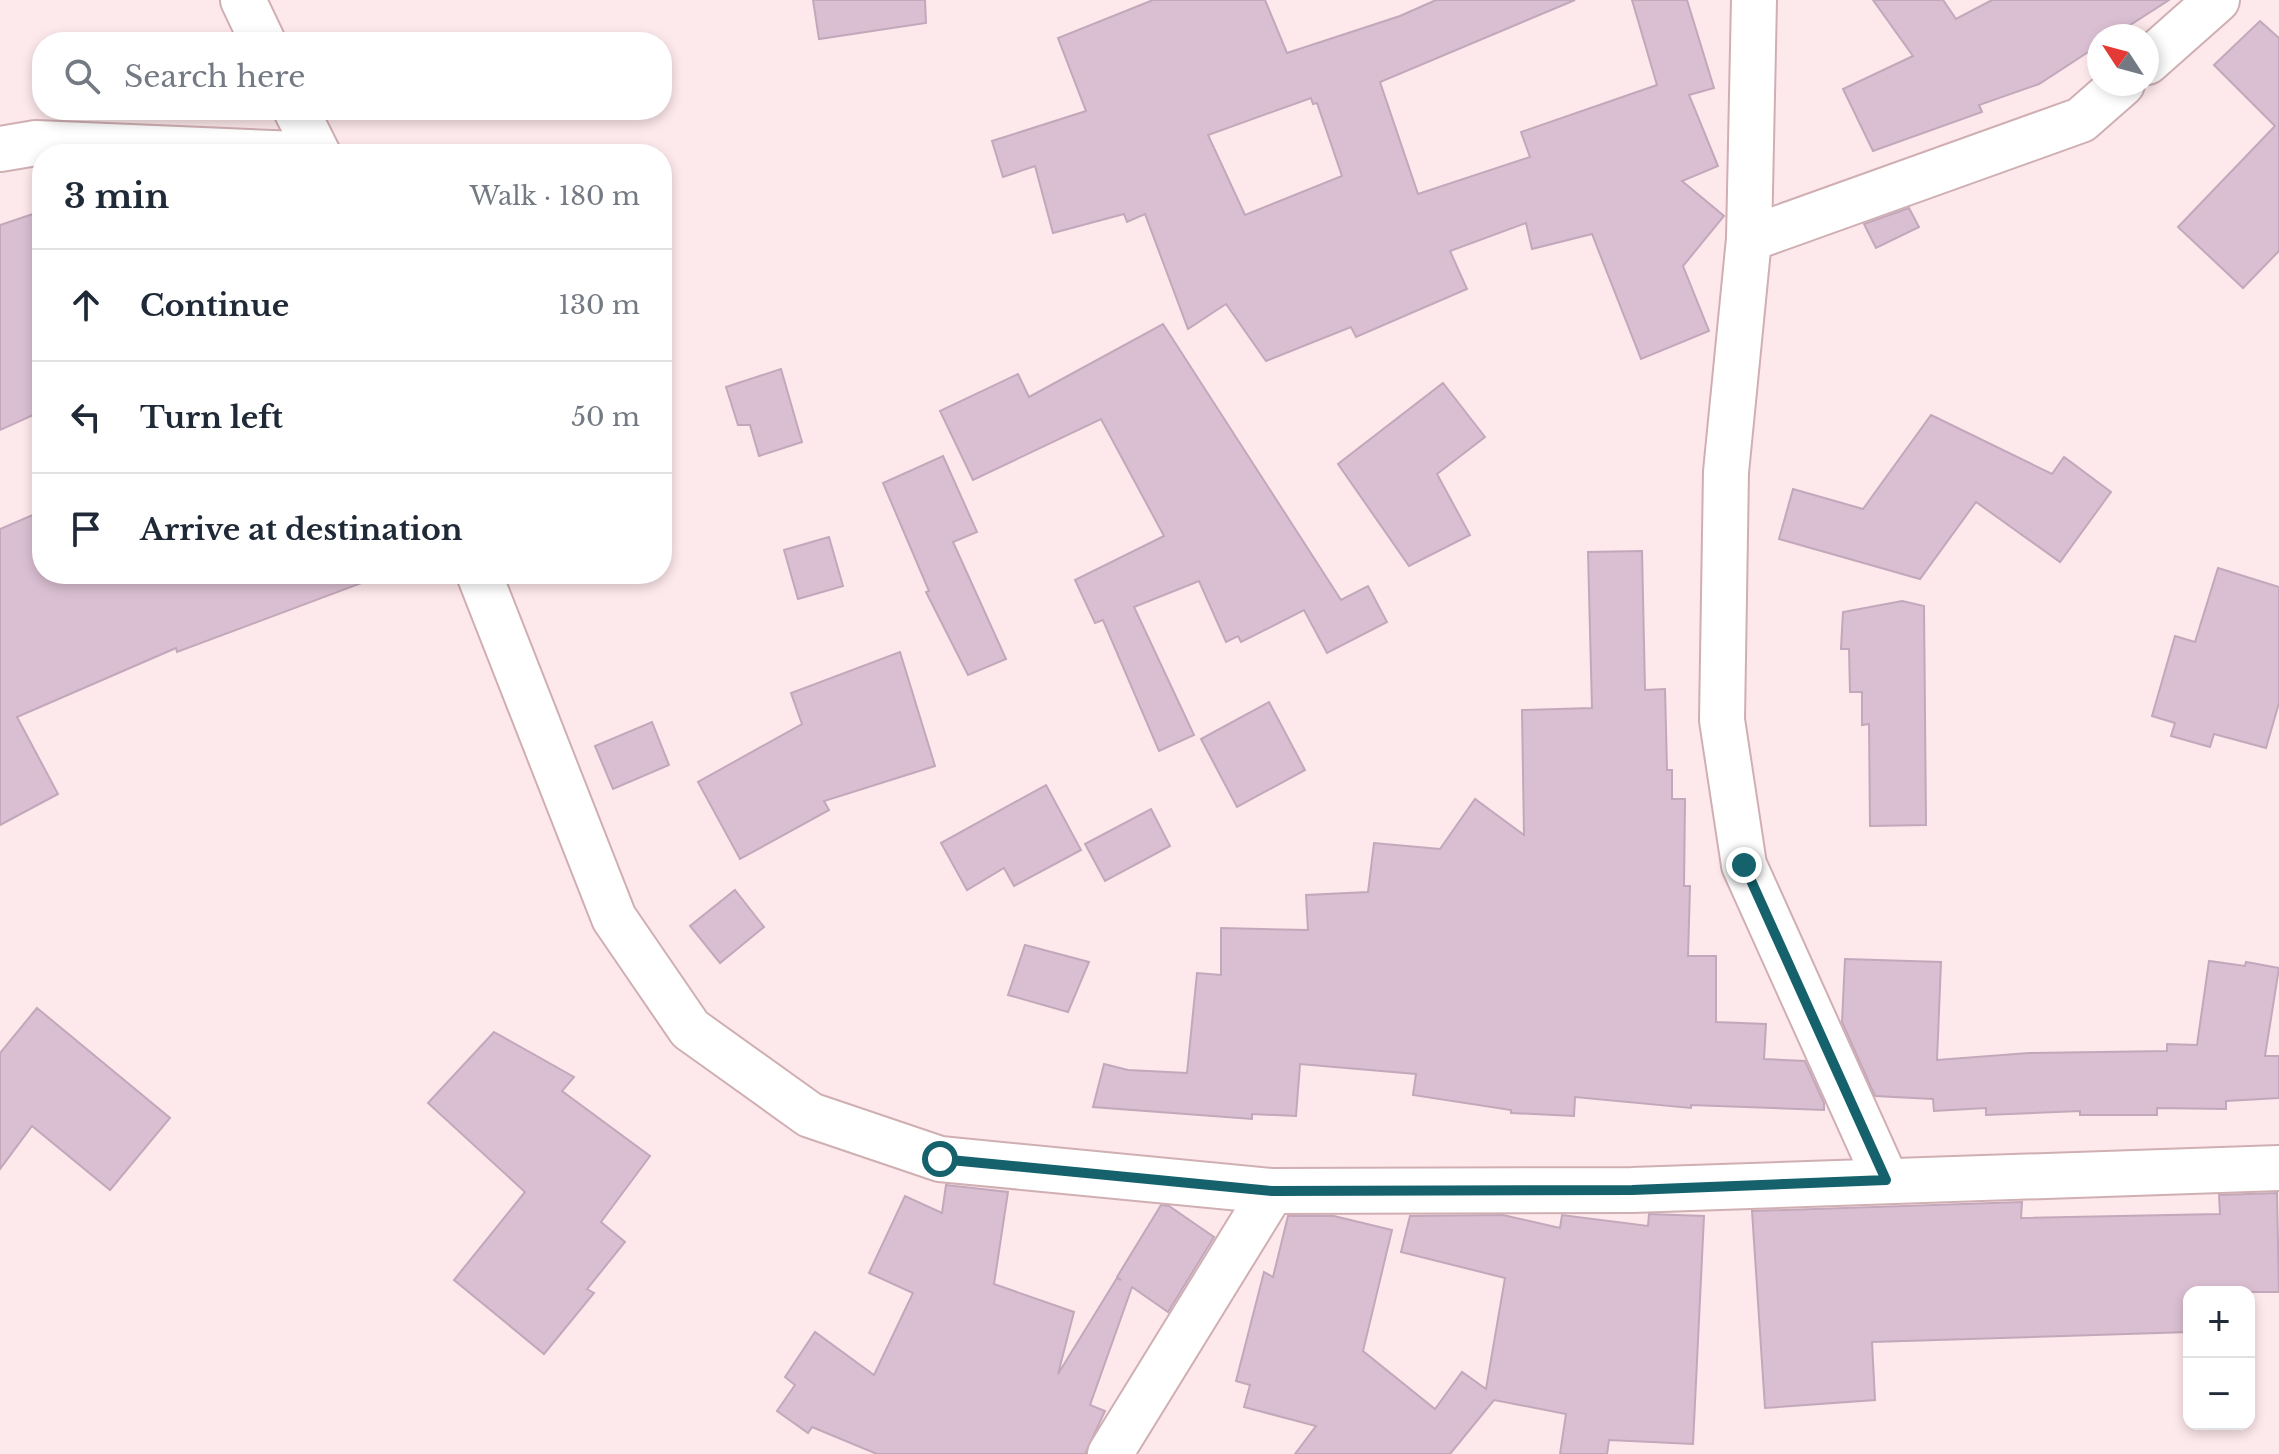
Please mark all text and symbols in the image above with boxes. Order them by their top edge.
north arrow [2087,24,2159,96]
search box [32,32,672,120]
icon: search [60,54,104,98]
text: Search here [124,58,305,95]
text: 3 min [64,175,169,217]
text: Walk · 180 m [470,180,640,212]
icon: ahead [64,283,108,327]
text: Continue [140,287,289,324]
text: 130 m [558,289,640,321]
icon: left [64,395,108,439]
text: Turn left [140,399,283,436]
text: 50 m [571,401,640,433]
icon: arrive [64,507,108,551]
text: Arrive at destination [140,511,463,548]
route end [1726,847,1762,883]
route start [922,1141,958,1177]
map controls [2183,1286,2255,1430]
button: + [2183,1286,2255,1358]
button: − [2183,1358,2255,1430]

